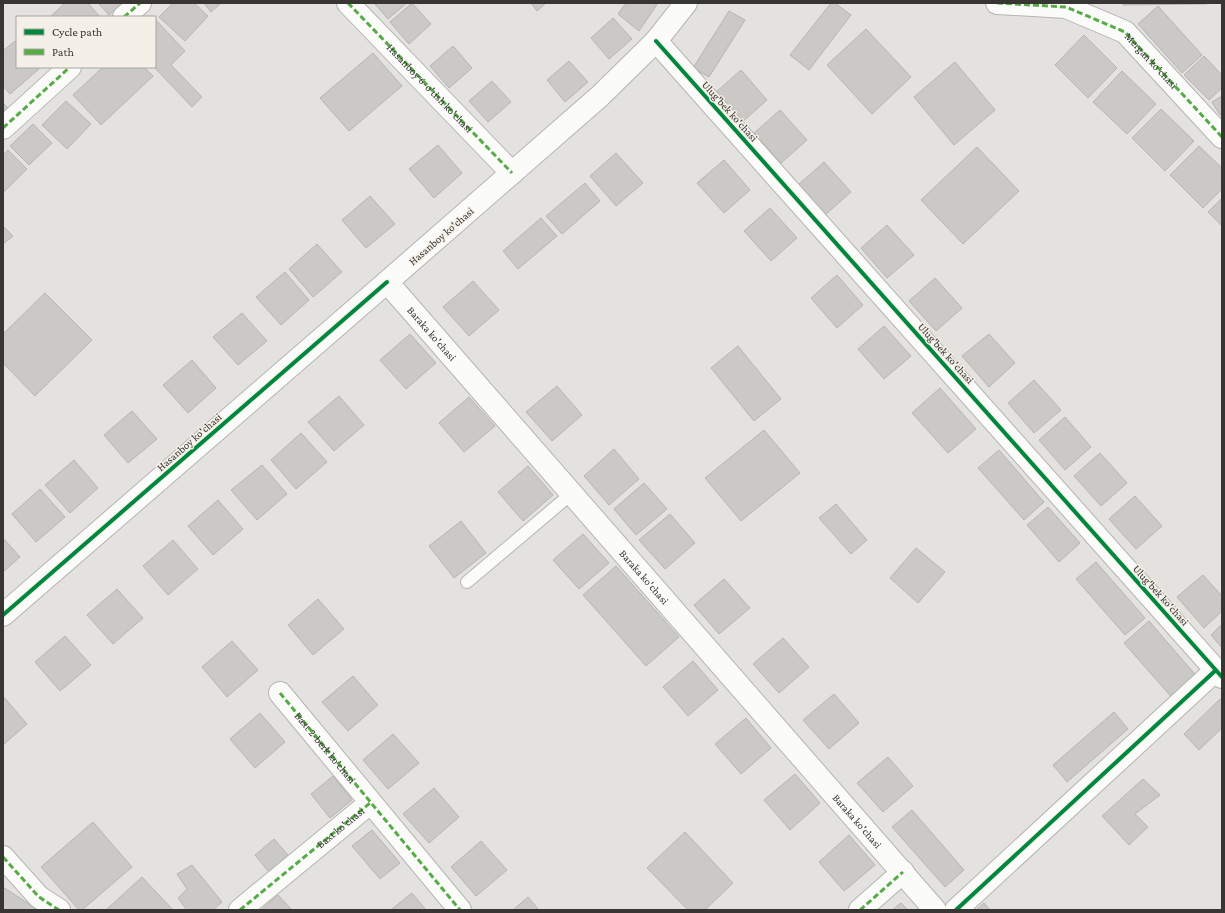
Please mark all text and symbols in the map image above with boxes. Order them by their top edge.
legend [16,16,156,68]
text: Cycle path [52,25,103,39]
street label: Mergan ko'chasi [1123,30,1180,91]
street label: Hasanboy 6-o'tish ko'chasi [384,41,475,135]
text: Path [52,45,74,59]
street label: Ulug'bek ko'chasi [699,78,760,145]
street label: Hasanboy ko'chasi [406,205,477,268]
street label: Baraka ko'chasi [405,304,459,363]
street label: Ulug'bek ko'chasi [915,320,976,387]
street label: Hasanboy ko'chasi [154,411,225,474]
street label: Baraka ko'chasi [617,547,671,607]
street label: Ulug'bek ko'chasi [1130,562,1191,629]
street label: Baxt 2-berk ko'chasi [292,710,358,786]
street label: Baraka ko'chasi [830,791,884,851]
street label: Baxt ko'chasi [314,804,367,850]

